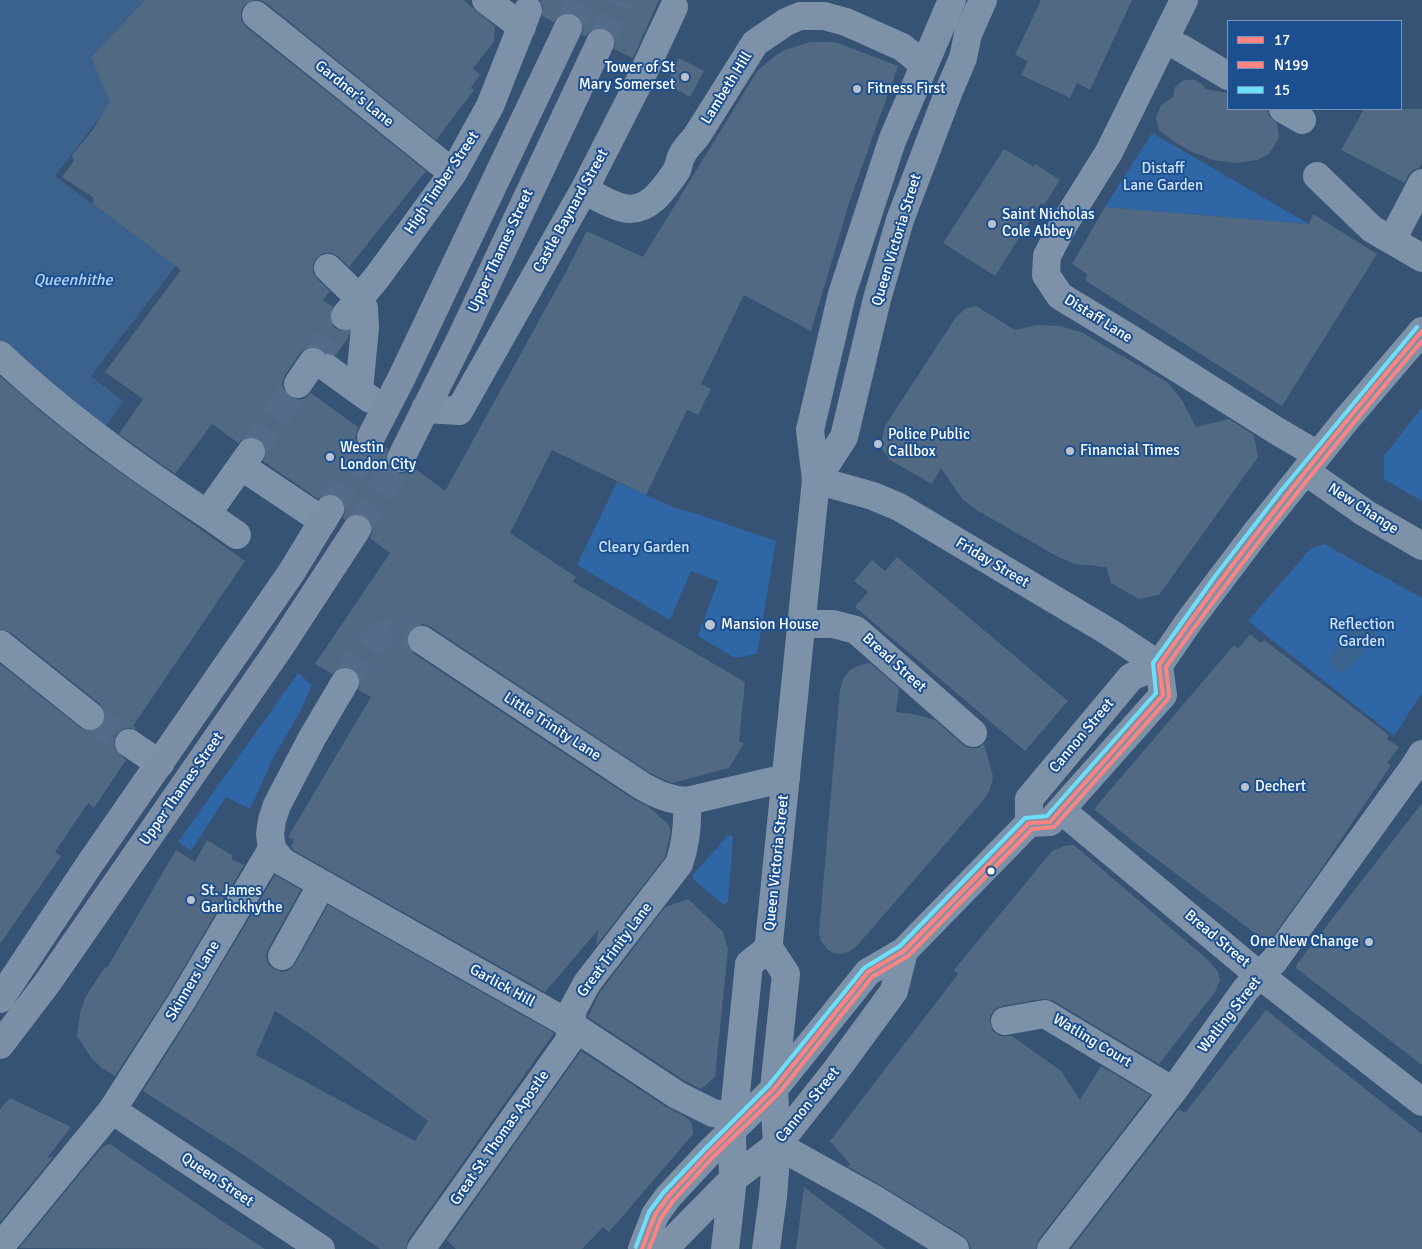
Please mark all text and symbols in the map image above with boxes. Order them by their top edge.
legend [1227,20,1402,110]
text: 17 [1274,31,1290,49]
street label: Lambeth Hill [698,48,756,128]
text: N199 [1274,56,1309,74]
street label: Gardner's Lane [311,57,397,131]
place label: Tower of St Mary Somerset [579,59,675,94]
marker: Tower of St Mary Somerset [679,71,691,83]
place label: Fitness First [867,80,945,98]
text: 15 [1274,81,1290,99]
marker: Fitness First [851,83,863,95]
street label: High Timber Street [401,128,483,238]
street label: Castle Baynard Street [530,146,612,276]
park label: Distaff Lane Garden [1123,160,1203,195]
street label: Queen Victoria Street [868,172,926,308]
street label: Upper Thames Street [465,187,537,315]
place label: Saint Nicholas Cole Abbey [1002,206,1095,241]
marker: Saint Nicholas Cole Abbey [986,218,998,230]
water label: Queenhithe [33,271,113,291]
street label: Distaff Lane [1061,291,1135,347]
place label: Police Public Callbox [888,426,970,461]
marker: Police Public Callbox [872,438,884,450]
place label: Westin London City [340,439,416,474]
place label: Financial Times [1080,442,1180,460]
marker: Financial Times [1064,445,1076,457]
marker: Westin London City [324,451,336,463]
street label: New Change [1325,480,1401,538]
street label: Friday Street [952,534,1032,592]
park label: Cleary Garden [599,539,689,557]
place label: Mansion House [721,616,819,634]
park label: Reflection Garden [1329,616,1395,651]
marker: Mansion House [703,618,717,632]
street label: Bread Street [858,630,930,696]
street label: Little Trinity Lane [500,689,604,765]
street label: Cannon Street [1046,695,1118,777]
street label: Upper Thames Street [136,729,228,849]
place label: Dechert [1255,778,1306,796]
marker: Dechert [1239,781,1251,793]
street label: Queen Victoria Street [761,794,793,932]
unlabelled marker [986,866,996,876]
place label: St. James Garlickhythe [201,882,283,917]
marker: St. James Garlickhythe [185,894,197,906]
street label: Great Trinity Lane [574,899,656,1001]
street label: Bread Street [1181,907,1253,971]
place label: One New Change [1250,933,1359,951]
marker: One New Change [1363,936,1375,948]
street label: Skinners Lane [162,938,224,1024]
street label: Garlick Hill [466,961,538,1011]
street label: Watling Street [1195,973,1265,1057]
street label: Watling Court [1049,1010,1135,1072]
street label: Cannon Street [772,1064,844,1146]
street label: Great St. Thomas Apostle [447,1067,553,1209]
street label: Queen Street [177,1149,257,1211]

